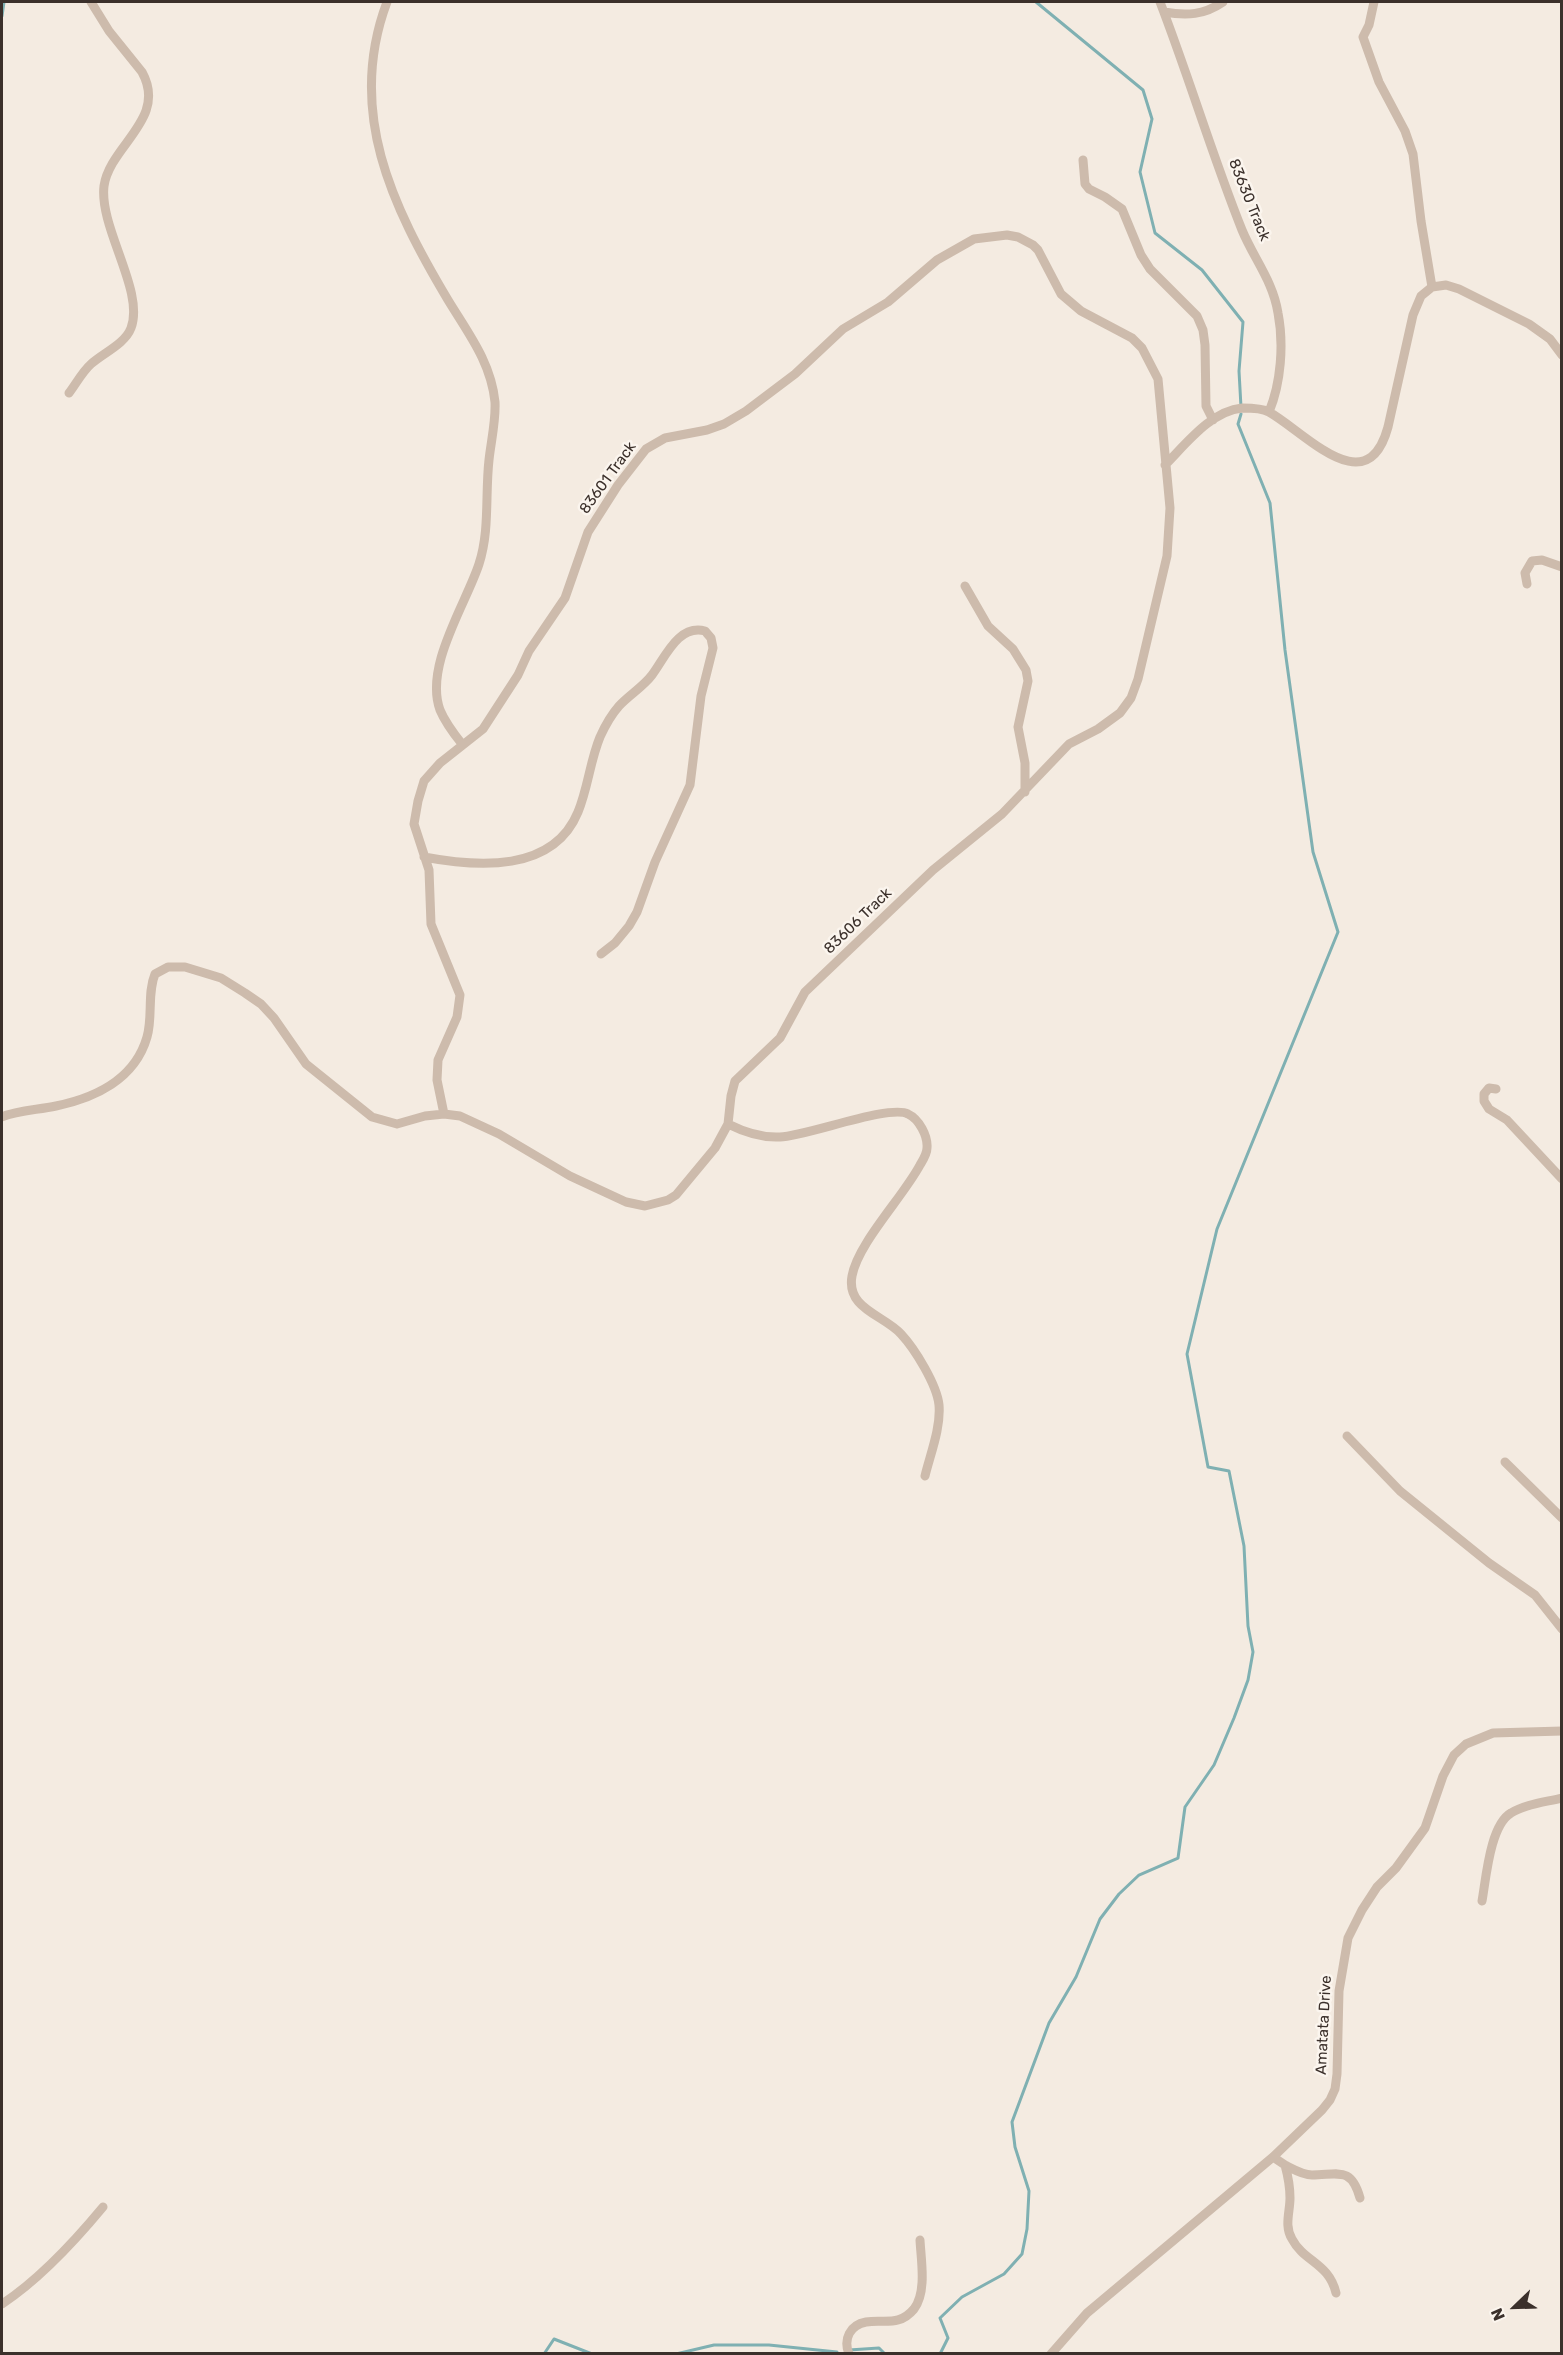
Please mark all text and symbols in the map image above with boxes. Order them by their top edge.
street label: 83630 Track [1224,156,1274,244]
street label: 83601 Track [576,439,640,517]
street label: 83606 Track [820,884,896,958]
street label: Amatata Drive [1312,1975,1336,2075]
north arrow [1485,2277,1545,2337]
text: N [1487,2305,1509,2323]

